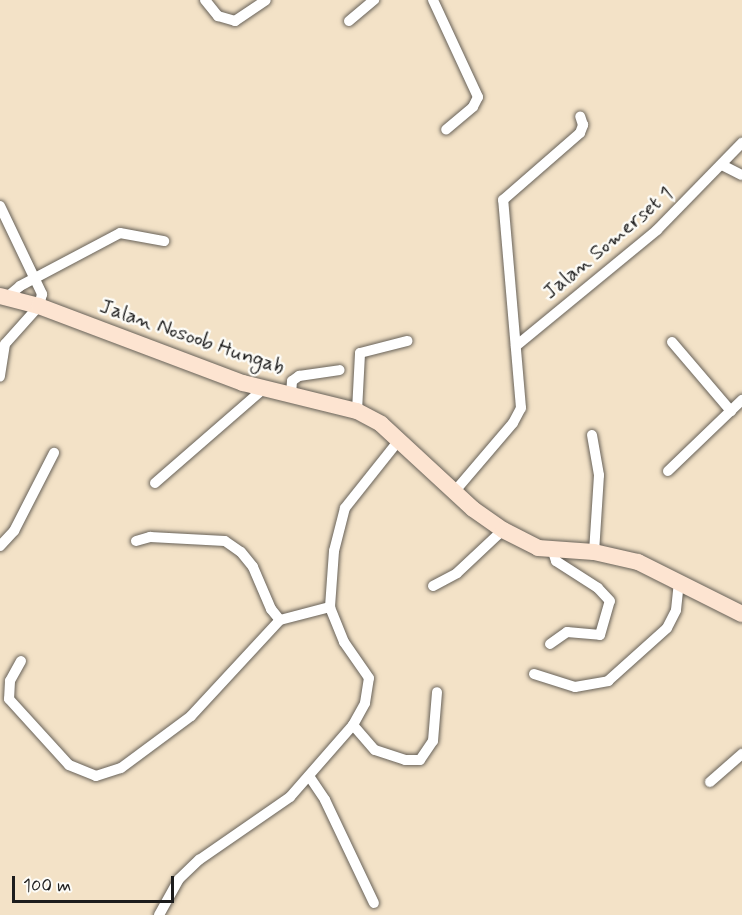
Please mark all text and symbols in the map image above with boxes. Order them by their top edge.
street label: Jalan Somerset 1 [538,181,678,305]
street label: Jalan Nosoob Hungab [98,294,286,380]
scale bar [15,864,177,902]
text: 100 m [23,874,71,898]

